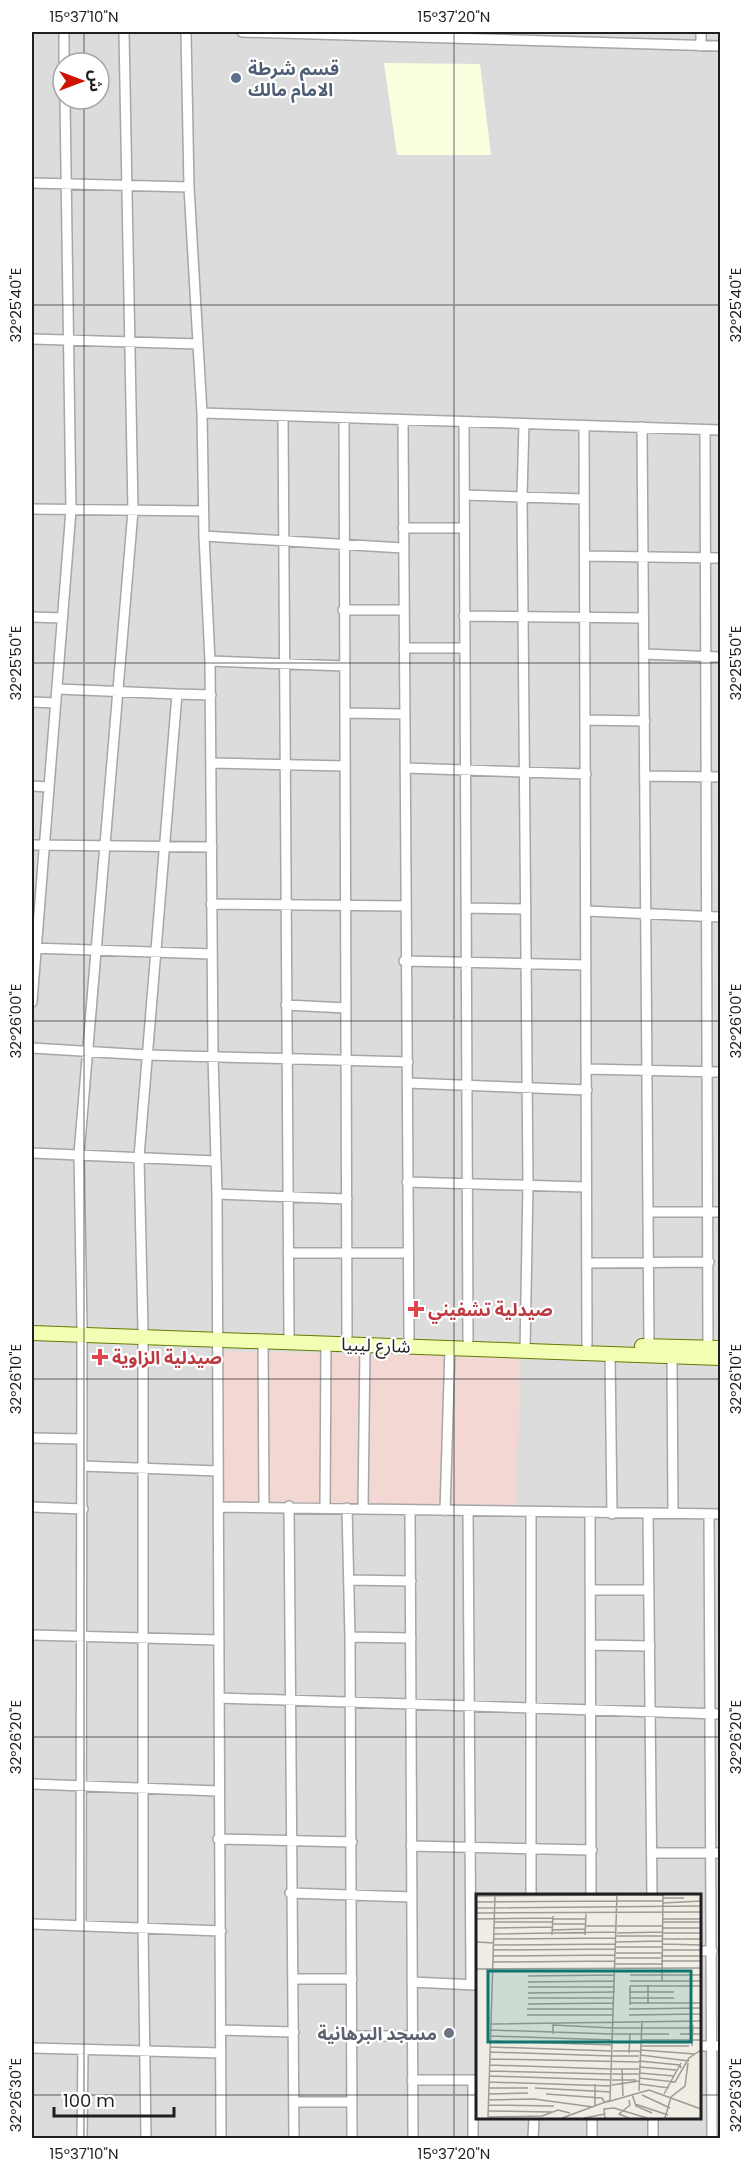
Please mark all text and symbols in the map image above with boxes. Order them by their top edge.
text: 15°37'10"N [50,6,118,27]
text: 15°37'20"N [418,6,490,27]
north arrow [51,51,111,111]
place label: قسم شرطة الامام مالك [248,56,339,103]
text: ش [84,70,107,92]
marker: قسم شرطة الامام مالك [229,71,243,85]
text: 32°25'40"E [5,268,26,342]
text: 32°25'40"E [725,268,746,342]
text: 32°25'50"E [5,626,26,700]
text: 32°25'50"E [725,626,746,700]
text: 32°26'00"E [5,983,26,1059]
text: 32°26'00"E [725,983,746,1059]
place label: صيدلية تشفيني [428,1297,553,1324]
marker: صيدلية تشفيني [409,1302,423,1316]
street label: شارع ليبيا [341,1331,411,1361]
text: 32°26'10"E [5,1344,26,1414]
text: 32°26'10"E [725,1344,746,1414]
place label: صيدلية الزاوية [112,1345,222,1370]
marker: صيدلية الزاوية [93,1350,107,1364]
text: 32°26'20"E [5,1700,26,1774]
text: 32°26'20"E [725,1700,746,1774]
inset map [476,1894,701,2119]
place label: مسجد البرهانية [317,2021,437,2046]
marker: مسجد البرهانية [442,2026,456,2040]
text: 32°26'30"E [5,2058,26,2132]
text: 32°26'30"E [725,2058,746,2132]
scale bar [54,2080,174,2118]
text: 100 m [63,2088,115,2113]
text: 15°37'10"N [50,2143,118,2164]
text: 15°37'20"N [418,2143,490,2164]

